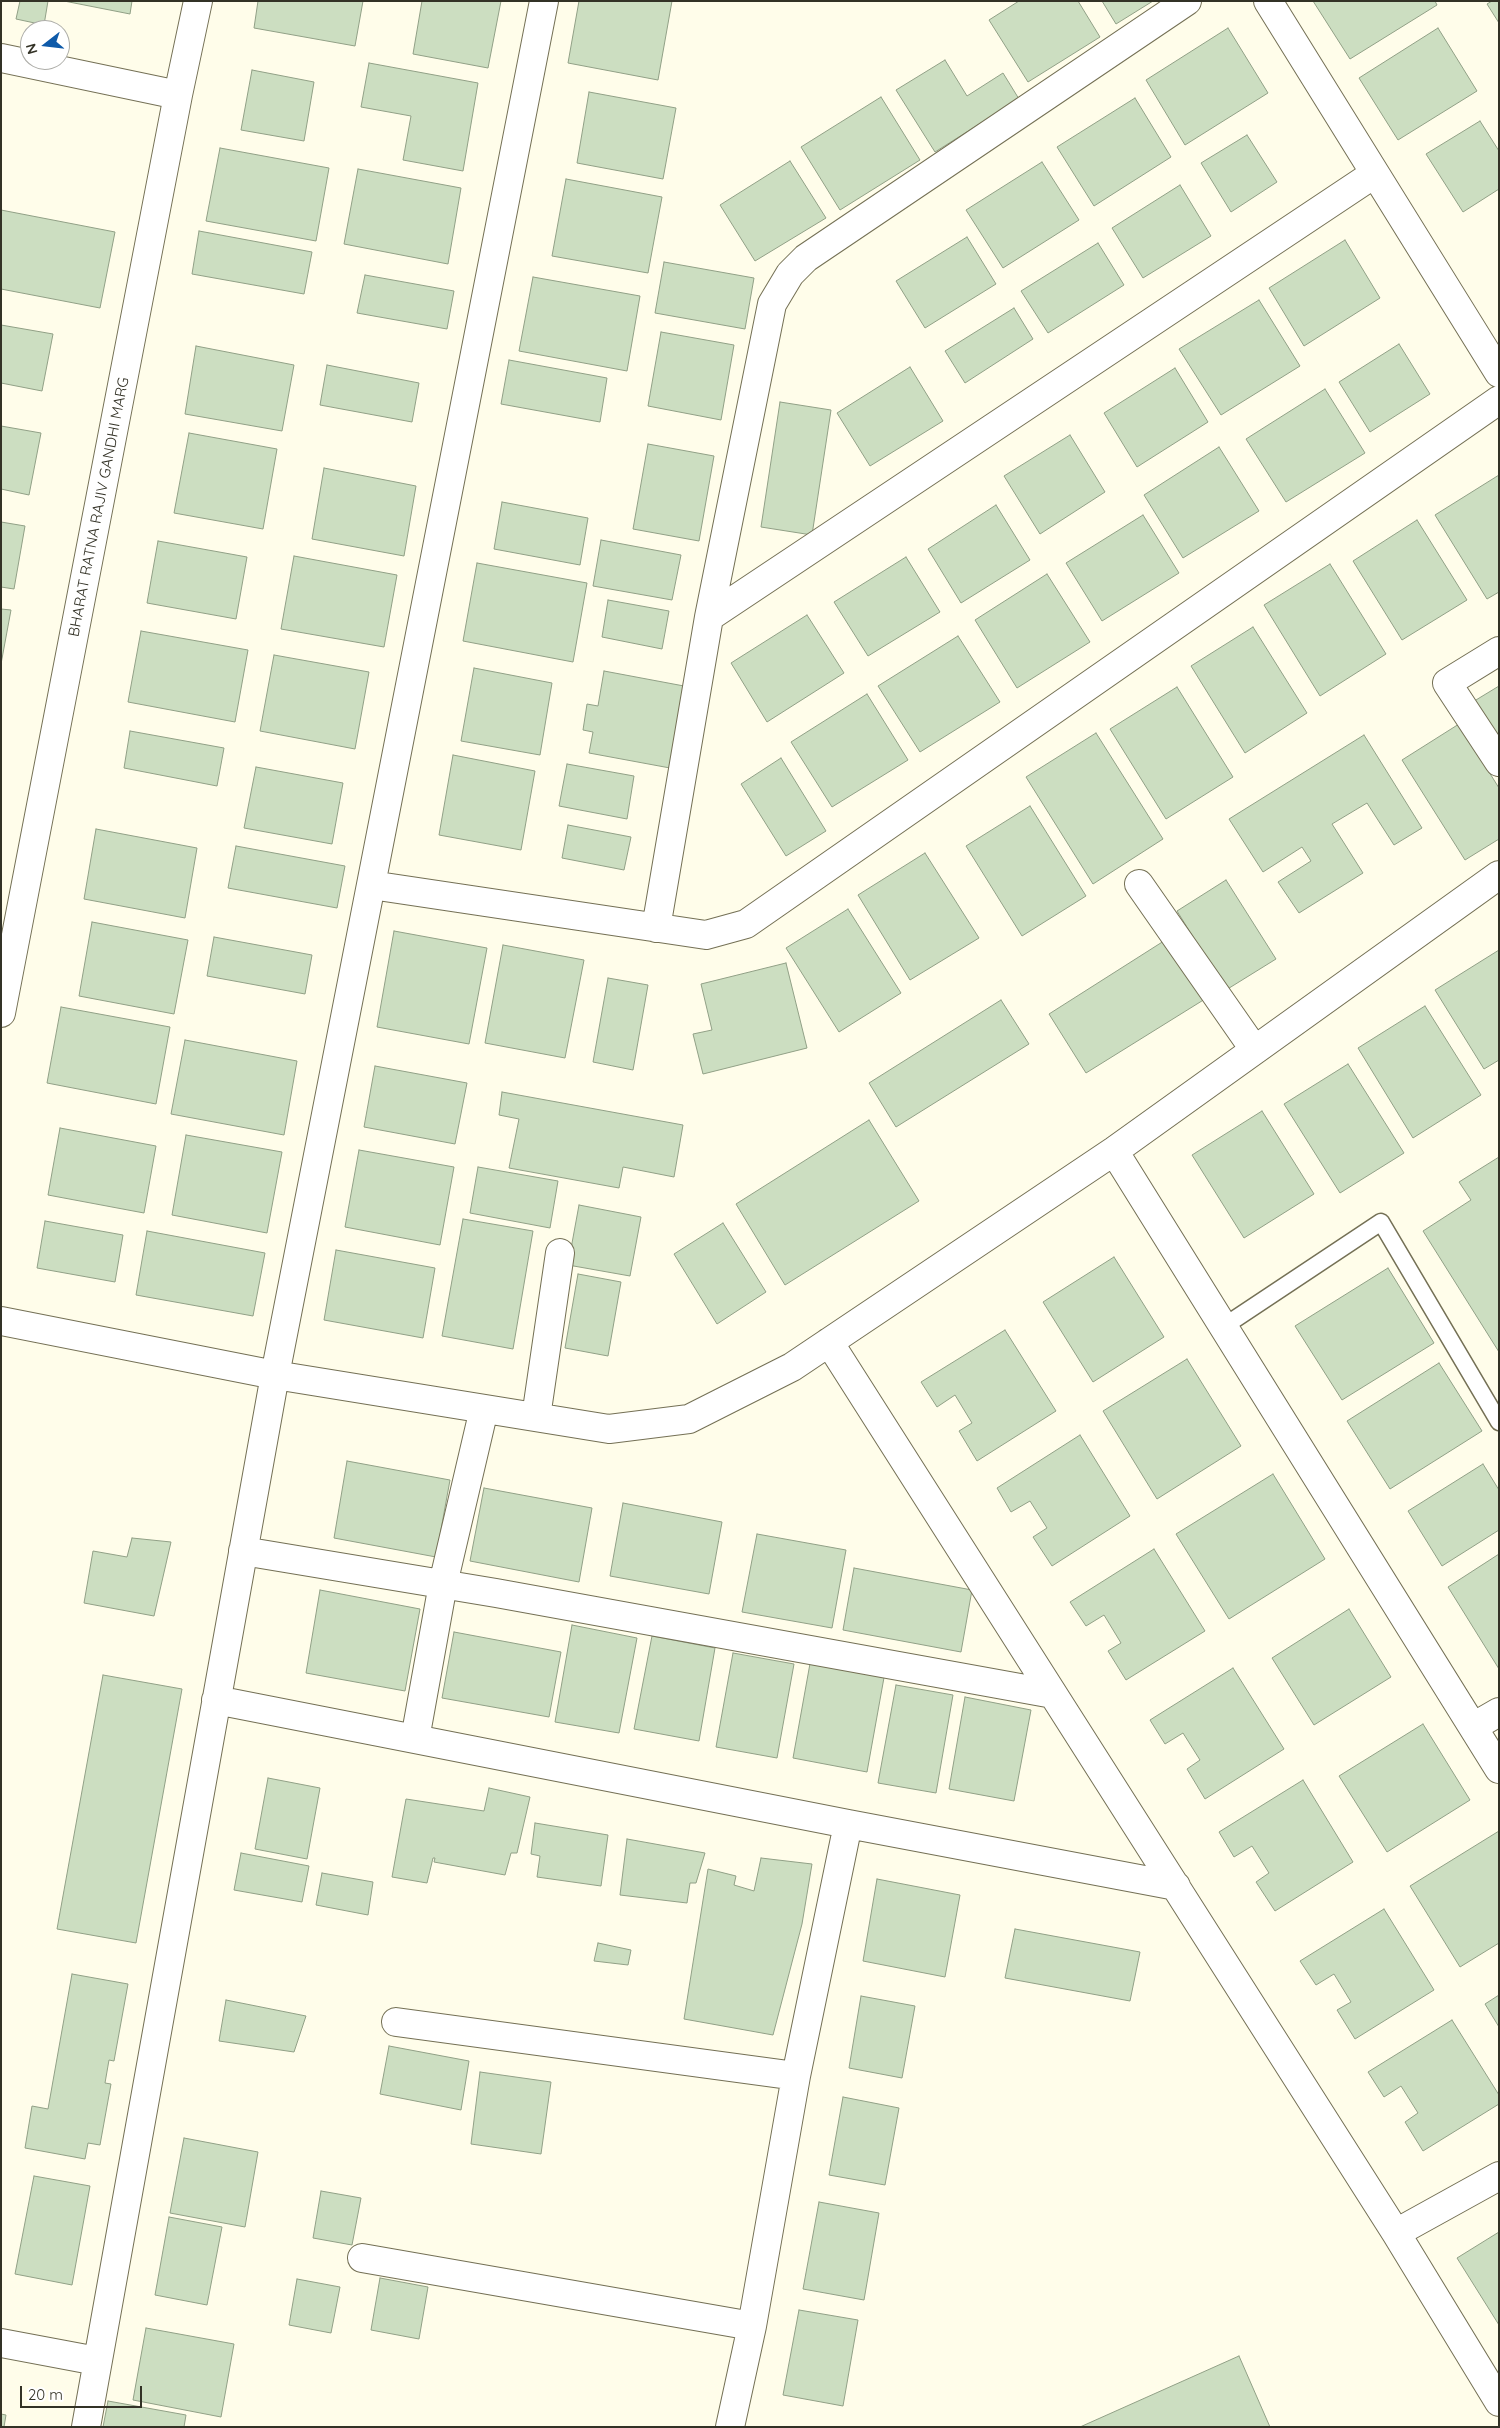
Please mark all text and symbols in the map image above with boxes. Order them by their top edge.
north arrow [20,20,70,70]
text: N [21,41,42,56]
street label: BHARAT RATNA RAJIV GANDHI MARG [65,376,133,638]
scale bar [22,2376,145,2408]
text: 20 m [28,2385,63,2404]

